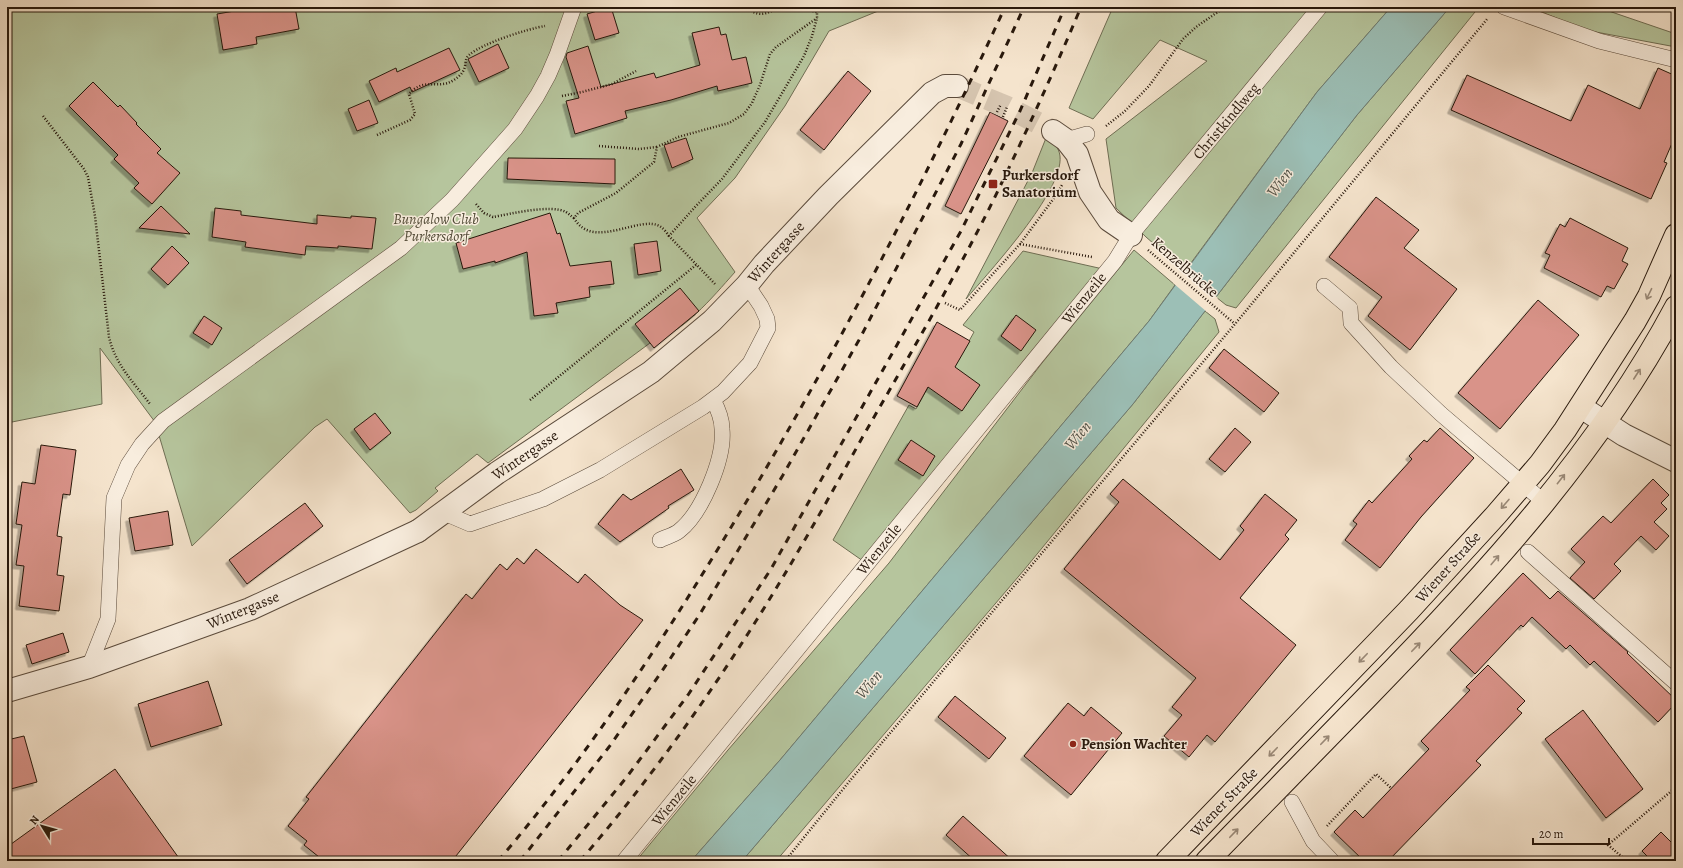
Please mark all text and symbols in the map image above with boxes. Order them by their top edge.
street label: Christkindlweg [1188,78,1264,164]
water label: Wien [1262,163,1298,202]
place label: Purkersdorf Sanatorium [1002,165,1081,202]
marker: Purkersdorf Sanatorium [987,178,999,190]
park label: Bungalow Club Purkersdorf [393,209,479,246]
street label: Wintergasse [742,217,809,288]
street label: Kenzelbrücke [1147,232,1223,302]
street label: Wienzeile [1056,268,1111,329]
one-way arrow [1645,288,1652,300]
one-way arrow [1633,369,1641,380]
water label: Wien [1059,416,1096,455]
street label: Wintergasse [487,425,562,485]
one-way arrow [1557,474,1566,485]
one-way arrow [1500,499,1510,509]
street label: Wienzeile [851,519,906,580]
street label: Wiener Straße [1410,527,1485,608]
one-way arrow [1491,555,1500,566]
street label: Wintergasse [203,586,282,634]
one-way arrow [1411,642,1420,652]
one-way arrow [1358,653,1368,663]
water label: Wien [850,665,887,704]
place label: Pension Wachter [1081,734,1187,754]
one-way arrow [1320,735,1330,745]
marker: Pension Wachter [1068,739,1078,749]
one-way arrow [1268,747,1278,757]
street label: Wiener Straße [1185,763,1262,842]
street label: Wienzeile [646,770,701,831]
north arrow [22,806,62,846]
text: N [26,813,43,828]
scale bar [1533,820,1609,846]
text: 20 m [1539,826,1563,842]
one-way arrow [1229,828,1239,838]

